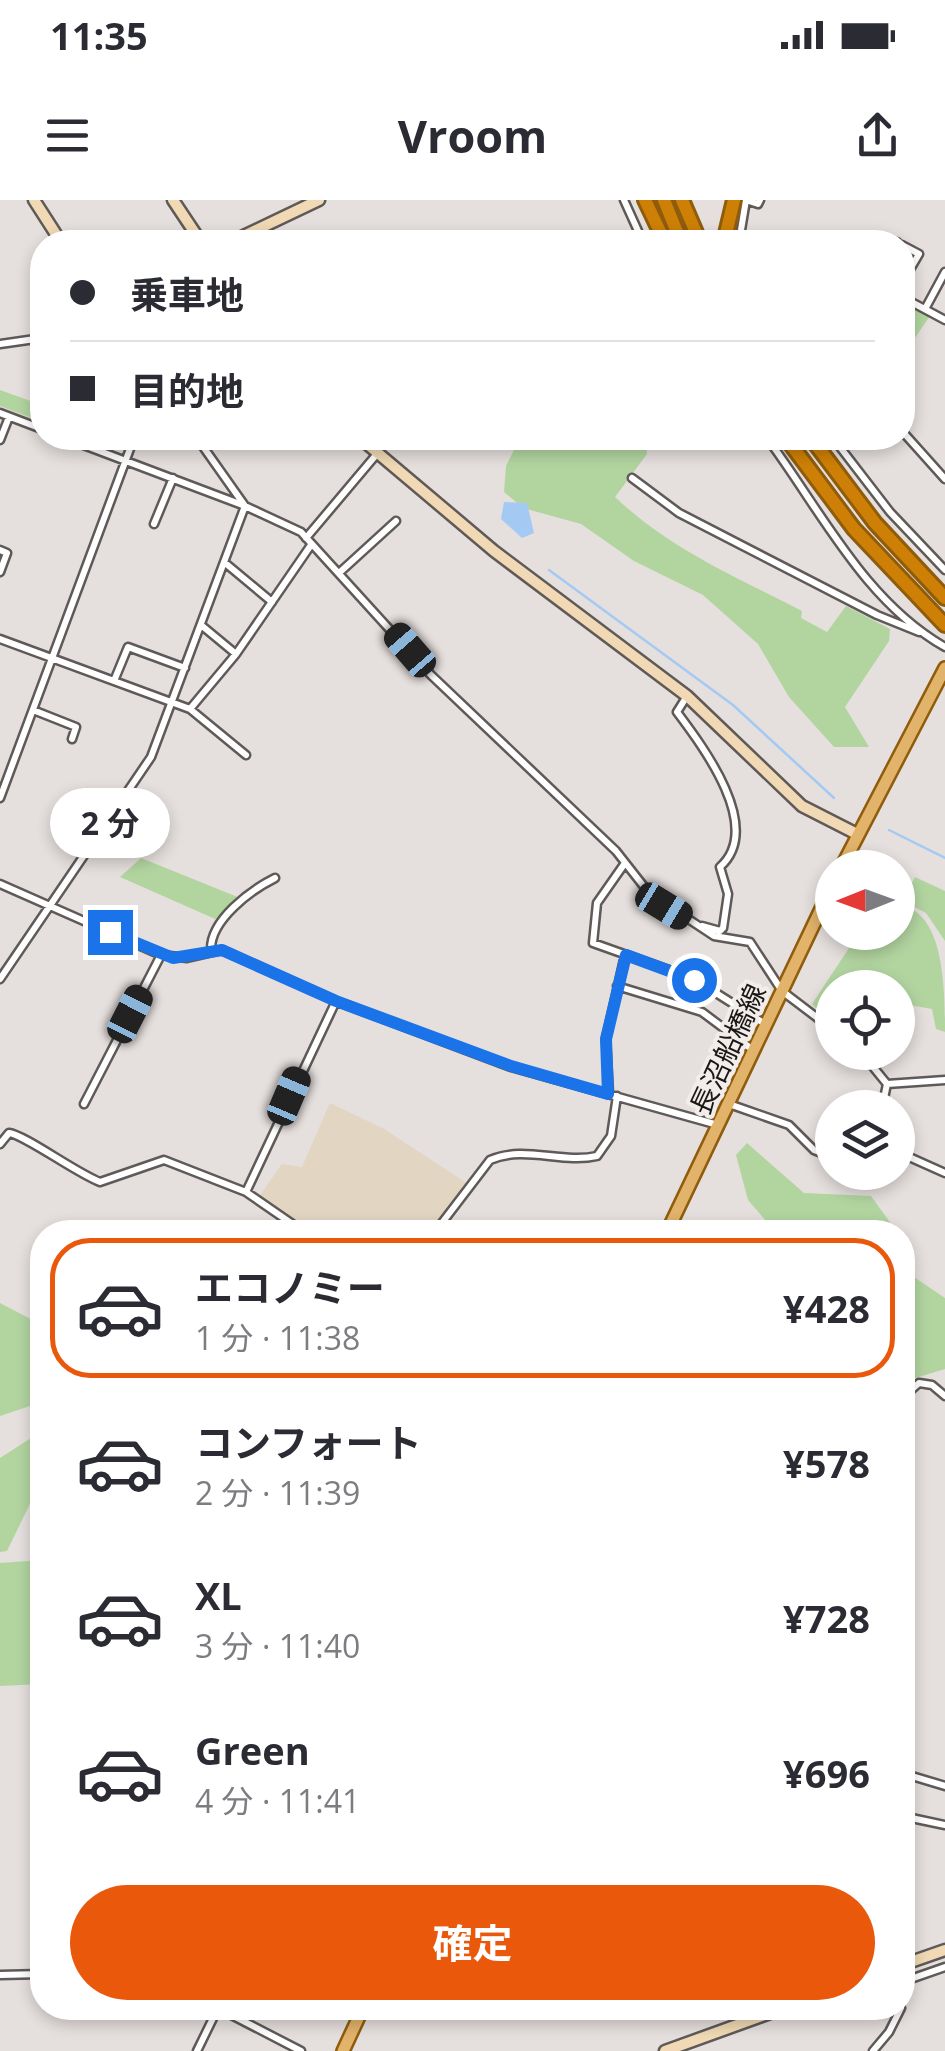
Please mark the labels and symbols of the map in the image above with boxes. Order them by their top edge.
car [379,618,441,682]
callout: 2 分 [50,787,170,857]
north arrow [815,850,915,950]
car [631,878,697,934]
route end [88,910,133,955]
route start [672,958,717,1003]
street label: 長沼船橋線 [680,978,774,1120]
car [103,980,157,1048]
car [263,1063,315,1129]

